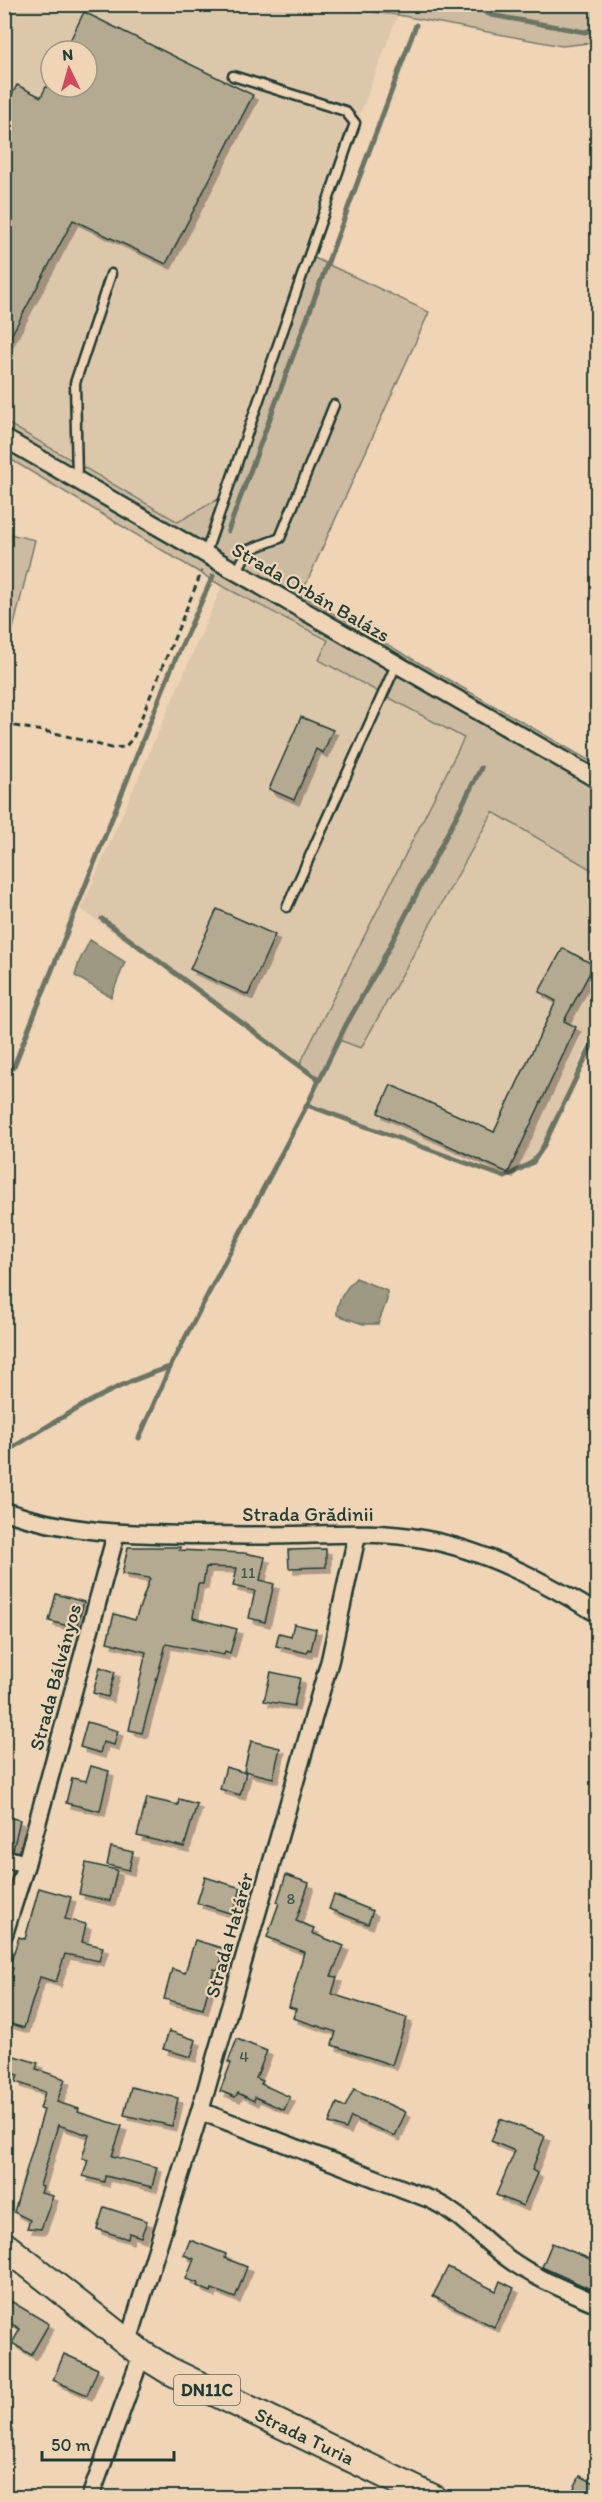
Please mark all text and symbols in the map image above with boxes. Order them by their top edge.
north arrow [39,39,99,99]
text: N [62,45,74,64]
street label: Strada Orbán Balázs [228,537,394,647]
street label: Strada Grădinii [242,1502,374,1526]
house number: 11 [241,1563,256,1582]
street label: Strada Bálványos [24,1601,86,1753]
street label: Strada Határér [200,1870,258,2000]
house number: 8 [287,1889,296,1908]
house number: 4 [239,2047,249,2066]
road number: DN11C [174,2375,240,2405]
street label: Strada Turia [251,2402,358,2470]
scale bar [42,2424,174,2462]
text: 50 m [51,2434,91,2456]

